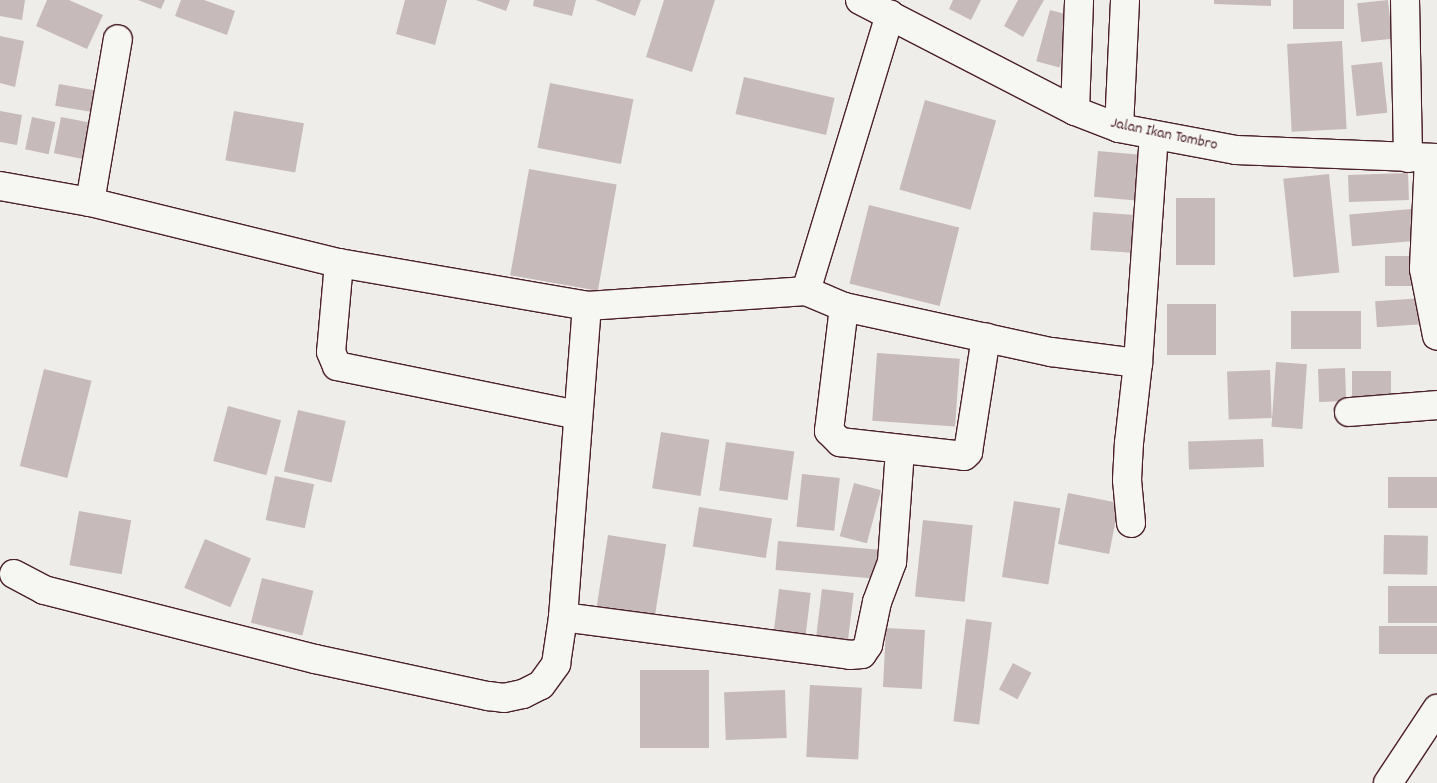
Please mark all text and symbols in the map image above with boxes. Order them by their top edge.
street label: Jalan Ikan Tombro [1109,114,1219,156]

